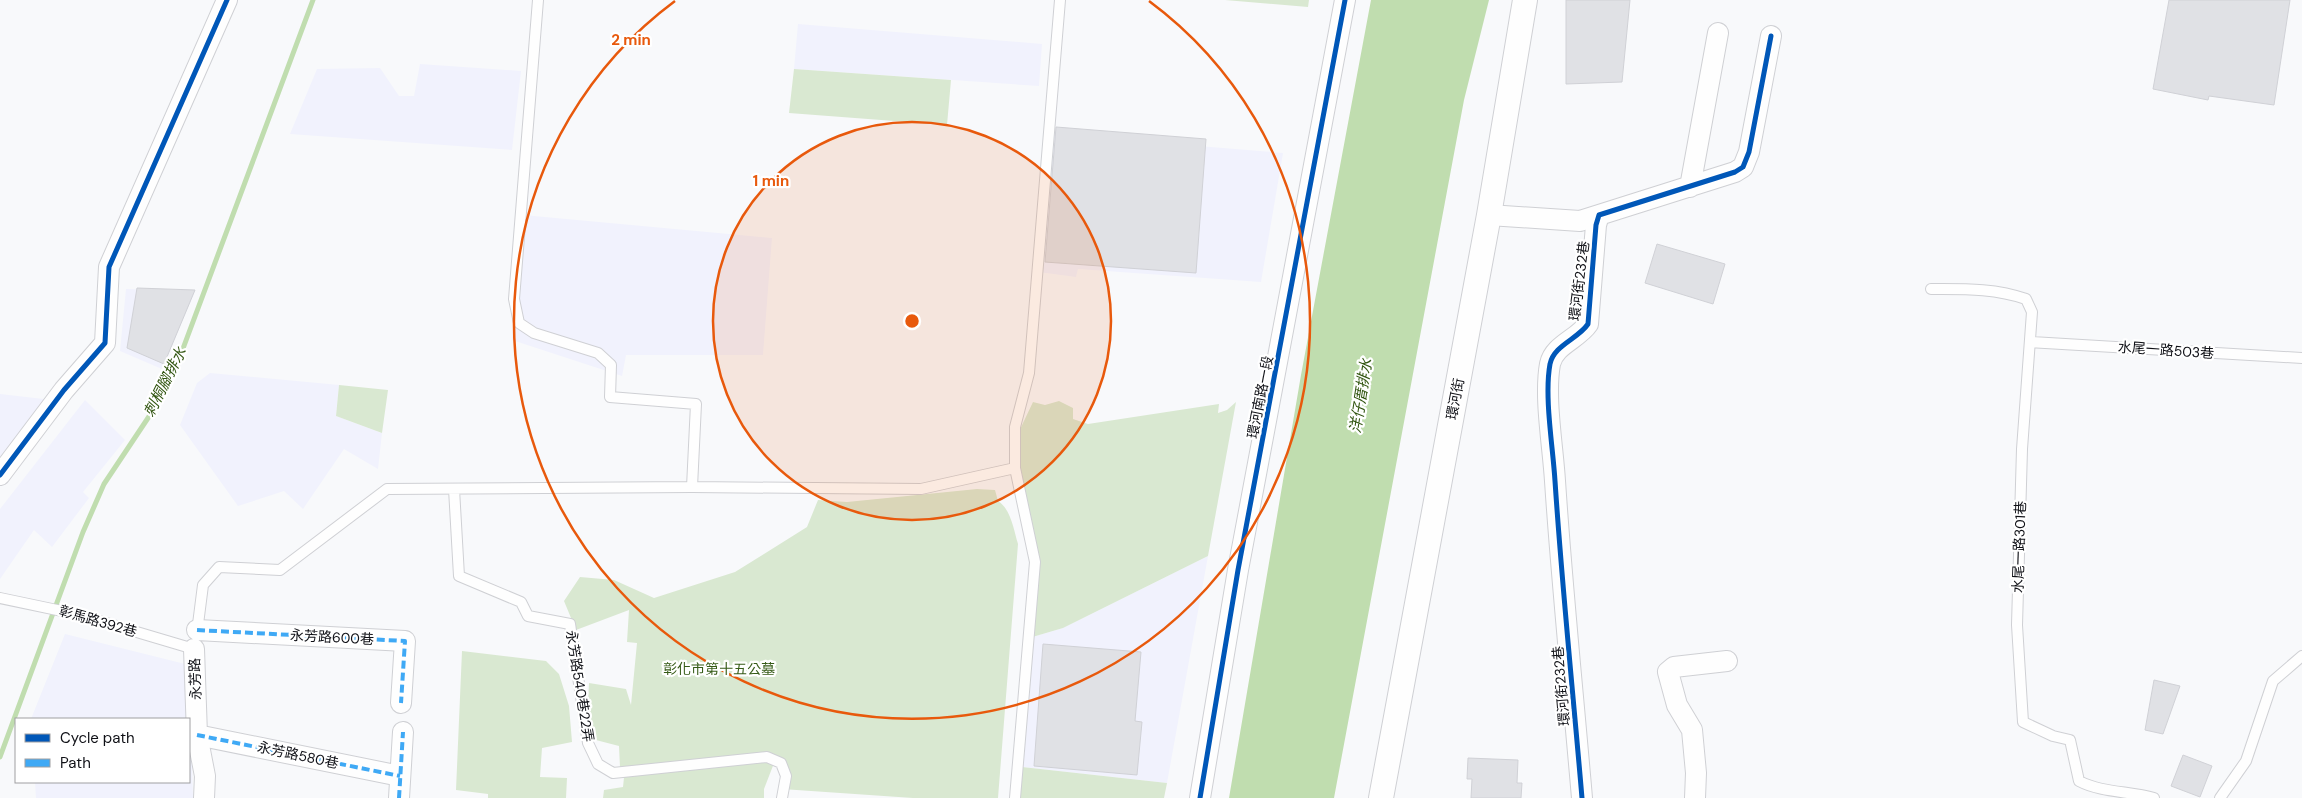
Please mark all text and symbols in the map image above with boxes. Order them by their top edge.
text: 2 min [611,30,651,50]
text: 1 min [753,171,789,191]
street label: 環河街232巷 [1565,240,1593,322]
centre of rings [903,312,921,330]
street label: 水尾一路503巷 [2117,338,2215,362]
water label: 刺桐腳排水 [139,343,191,420]
street label: 環河南路一段 [1243,354,1277,440]
water label: 洋仔厝排水 [1345,356,1377,435]
street label: 環河街 [1442,377,1468,421]
street label: 水尾一路301巷 [2008,501,2030,593]
street label: 彰馬路392巷 [57,601,139,641]
street label: 永芳路600巷 [290,626,374,648]
street label: 永芳路540巷22弄 [562,629,598,743]
street label: 環河街232巷 [1549,645,1573,727]
street label: 永芳路 [185,658,205,700]
park label: 彰化市第十五公墓 [663,660,775,678]
legend [15,718,190,783]
text: Cycle path [60,728,135,748]
street label: 永芳路580巷 [256,738,340,772]
text: Path [60,753,91,773]

